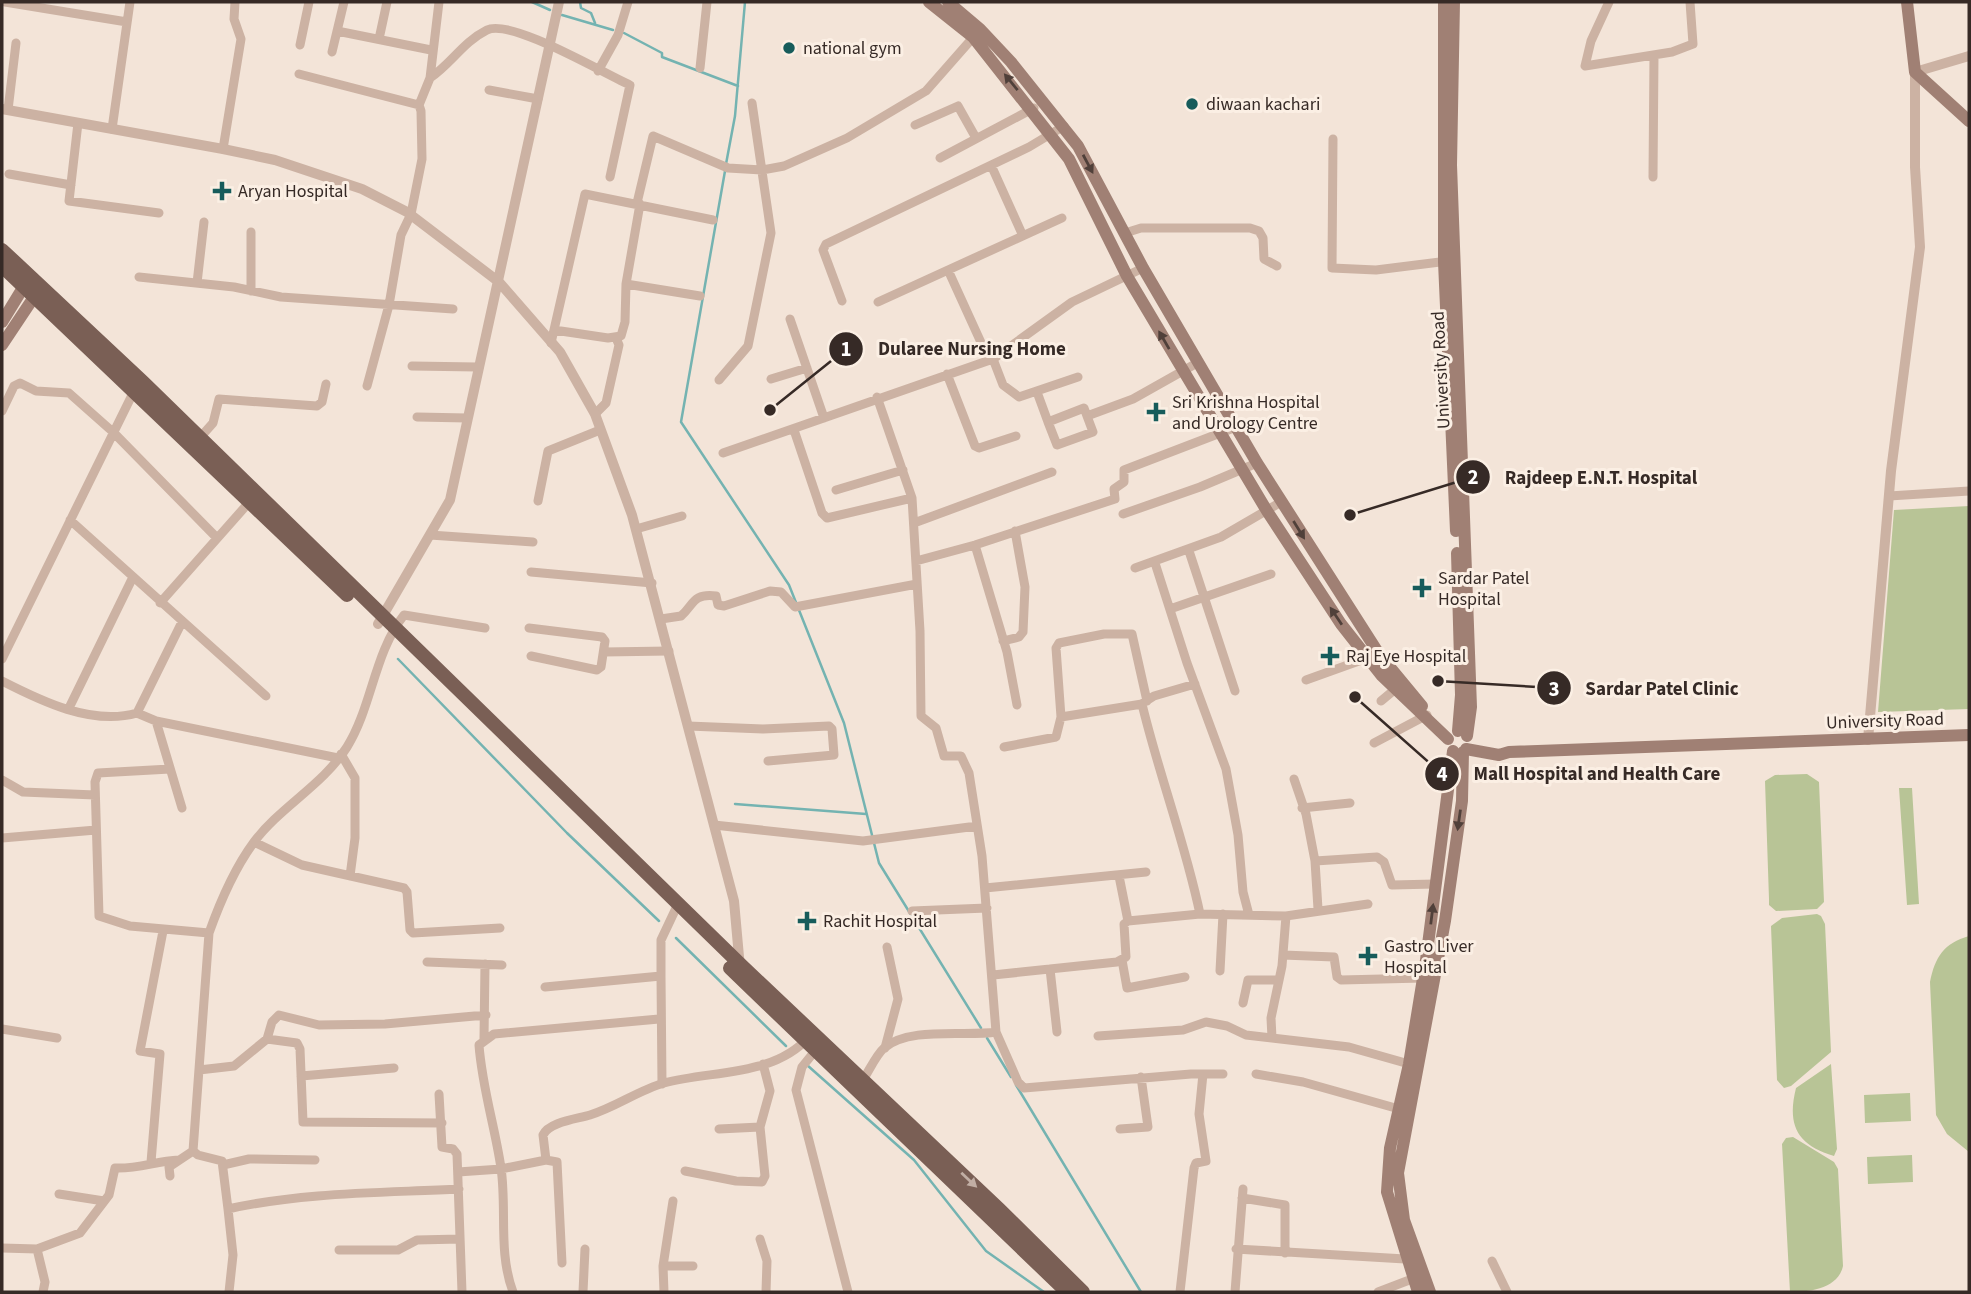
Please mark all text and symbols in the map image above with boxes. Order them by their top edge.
place label: national gym [803,36,902,61]
marker: national gym [781,40,797,56]
one-way arrow [1003,74,1018,92]
place label: diwaan kachari [1206,92,1320,117]
marker: diwaan kachari [1184,96,1200,112]
one-way arrow [1082,154,1093,174]
place label: Aryan Hospital [238,179,348,204]
marker: Aryan Hospital [212,181,232,201]
street label: University Road [1425,310,1457,430]
callout: Dularee Nursing Home [829,329,1080,369]
one-way arrow [1158,331,1170,350]
text: 1 [840,334,852,364]
text: Dularee Nursing Home [878,336,1066,363]
place label: Sri Krishna Hospital and Urology Centre [1172,390,1320,436]
marker: Sri Krishna Hospital and Urology Centre [1146,402,1166,422]
callout: Rajdeep E.N.T. Hospital [1455,457,1711,497]
text: 2 [1467,462,1479,492]
text: Rajdeep E.N.T. Hospital [1505,465,1698,492]
one-way arrow [1293,521,1306,540]
place label: Sardar Patel Hospital [1438,566,1529,612]
marker: Sardar Patel Hospital [1412,578,1432,598]
one-way arrow [1329,607,1343,625]
place label: Raj Eye Hospital [1346,644,1466,669]
marker: Raj Eye Hospital [1320,646,1340,666]
callout: Sardar Patel Clinic [1537,668,1753,708]
text: 3 [1548,674,1560,704]
text: Sardar Patel Clinic [1585,676,1739,703]
street label: University Road [1826,706,1944,736]
callout: Mall Hospital and Health Care [1424,754,1734,794]
text: 4 [1436,759,1448,789]
text: Mall Hospital and Health Care [1474,761,1721,788]
one-way arrow [1453,809,1464,831]
one-way arrow [1426,903,1437,925]
place label: Rachit Hospital [823,909,937,934]
marker: Rachit Hospital [797,911,817,931]
place label: Gastro Liver Hospital [1384,934,1474,980]
marker: Gastro Liver Hospital [1358,946,1378,966]
one-way arrow [960,1172,978,1188]

